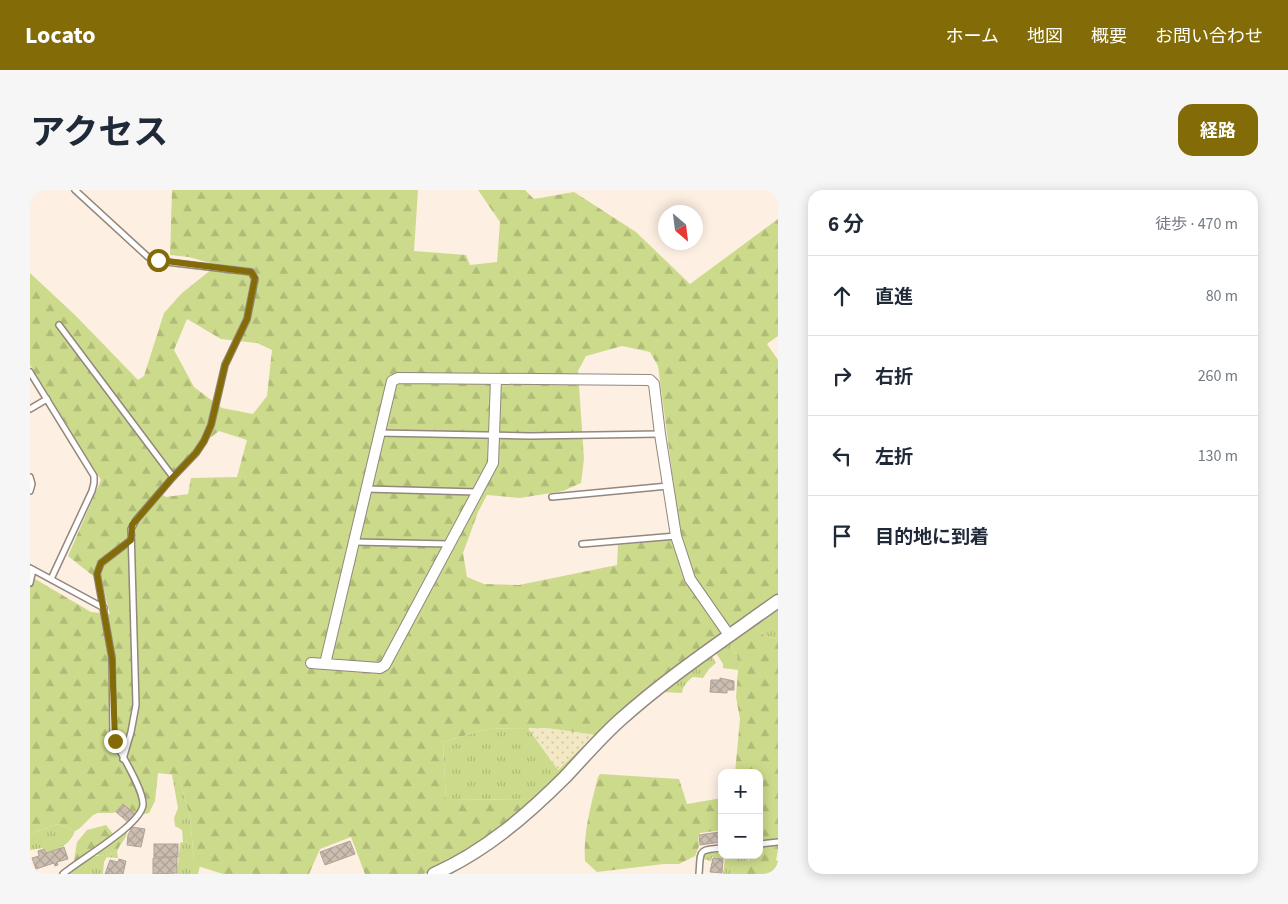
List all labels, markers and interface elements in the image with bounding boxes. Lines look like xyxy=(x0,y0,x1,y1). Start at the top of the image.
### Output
text: Locato xyxy=(25,18,96,53)
text: ホーム xyxy=(946,24,999,49)
text: 地図 xyxy=(1027,24,1063,49)
text: 概要 xyxy=(1091,24,1127,49)
text: お問い合わせ xyxy=(1155,24,1263,49)
button: 経路 xyxy=(1178,104,1258,156)
text: アクセス xyxy=(30,108,168,158)
north arrow xyxy=(658,205,703,250)
text: 6 分 xyxy=(828,209,864,239)
text: 徒歩 · 470 m xyxy=(1155,213,1238,235)
route start xyxy=(147,249,170,272)
icon: ahead xyxy=(828,282,856,310)
text: 直進 xyxy=(875,284,913,311)
text: 80 m xyxy=(1206,285,1238,307)
icon: right xyxy=(828,362,856,390)
text: 右折 xyxy=(875,364,913,391)
text: 260 m xyxy=(1198,365,1238,387)
icon: left xyxy=(828,442,856,470)
text: 左折 xyxy=(875,444,913,471)
text: 130 m xyxy=(1198,445,1238,467)
icon: arrive xyxy=(828,522,856,550)
text: 目的地に到着 xyxy=(875,524,989,551)
route end xyxy=(104,730,127,753)
map controls xyxy=(718,769,763,859)
button: + xyxy=(718,769,763,814)
button: − xyxy=(718,814,763,859)

